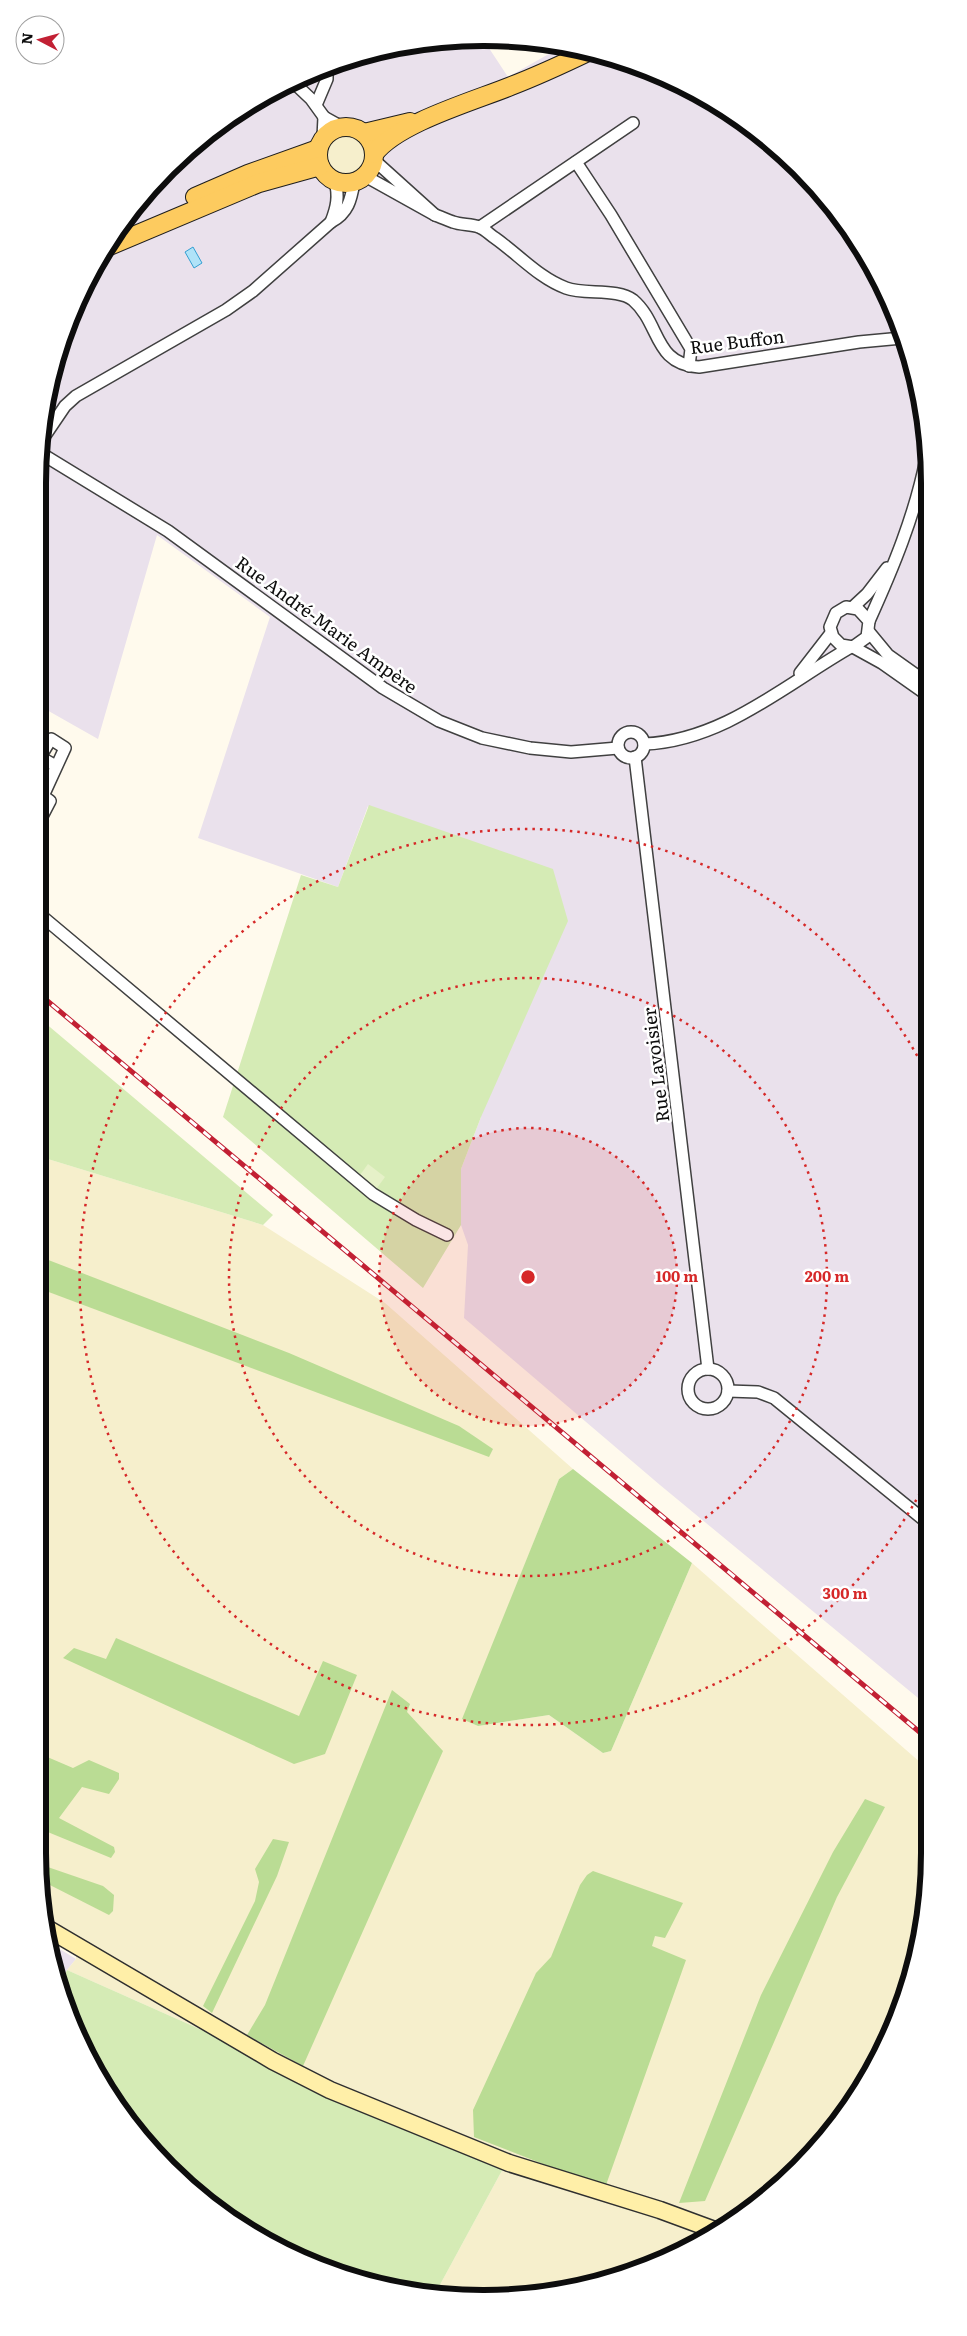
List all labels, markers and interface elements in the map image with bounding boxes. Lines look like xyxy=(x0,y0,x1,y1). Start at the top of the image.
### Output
north arrow xyxy=(15,15,65,65)
text: N xyxy=(16,31,37,45)
street label: Rue Buffon xyxy=(688,322,786,360)
street label: Rue André-Marie Ampère xyxy=(230,549,424,699)
street label: Rue Lavoisier xyxy=(634,1006,675,1124)
text: 100 m xyxy=(656,1264,698,1287)
text: 200 m xyxy=(805,1264,849,1287)
centre of rings xyxy=(519,1268,537,1286)
text: 300 m xyxy=(823,1581,867,1604)

